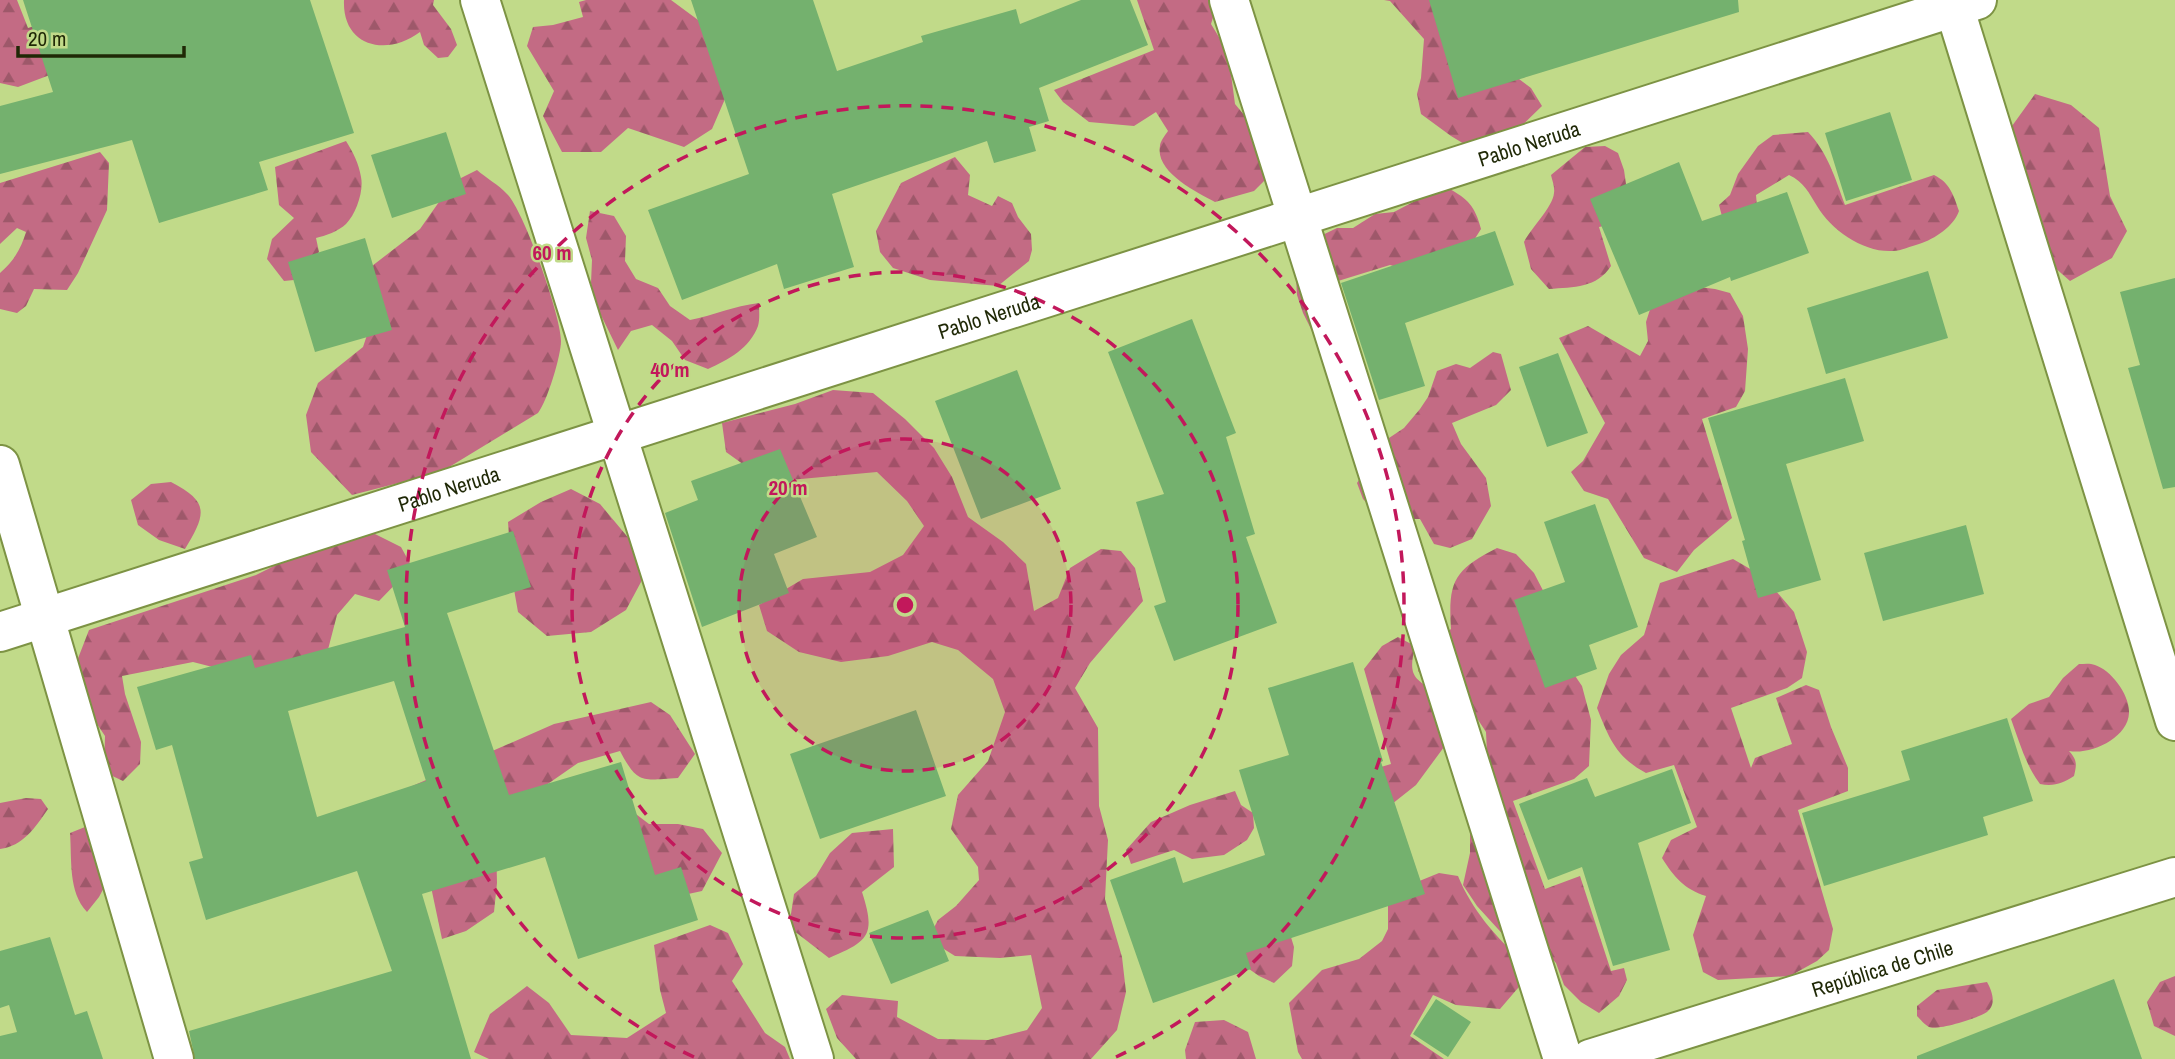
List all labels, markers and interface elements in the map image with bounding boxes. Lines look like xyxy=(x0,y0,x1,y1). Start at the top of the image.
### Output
scale bar xyxy=(18,14,184,58)
text: 20 m xyxy=(28,24,66,53)
street label: Pablo Neruda xyxy=(1474,113,1584,173)
text: 60 m xyxy=(532,238,572,267)
street label: Pablo Neruda xyxy=(934,286,1044,346)
text: 40 m xyxy=(650,355,690,384)
street label: Pablo Neruda xyxy=(394,459,504,518)
text: 20 m xyxy=(768,473,808,502)
centre of rings xyxy=(893,593,917,617)
street label: República de Chile xyxy=(1808,932,1956,1004)

